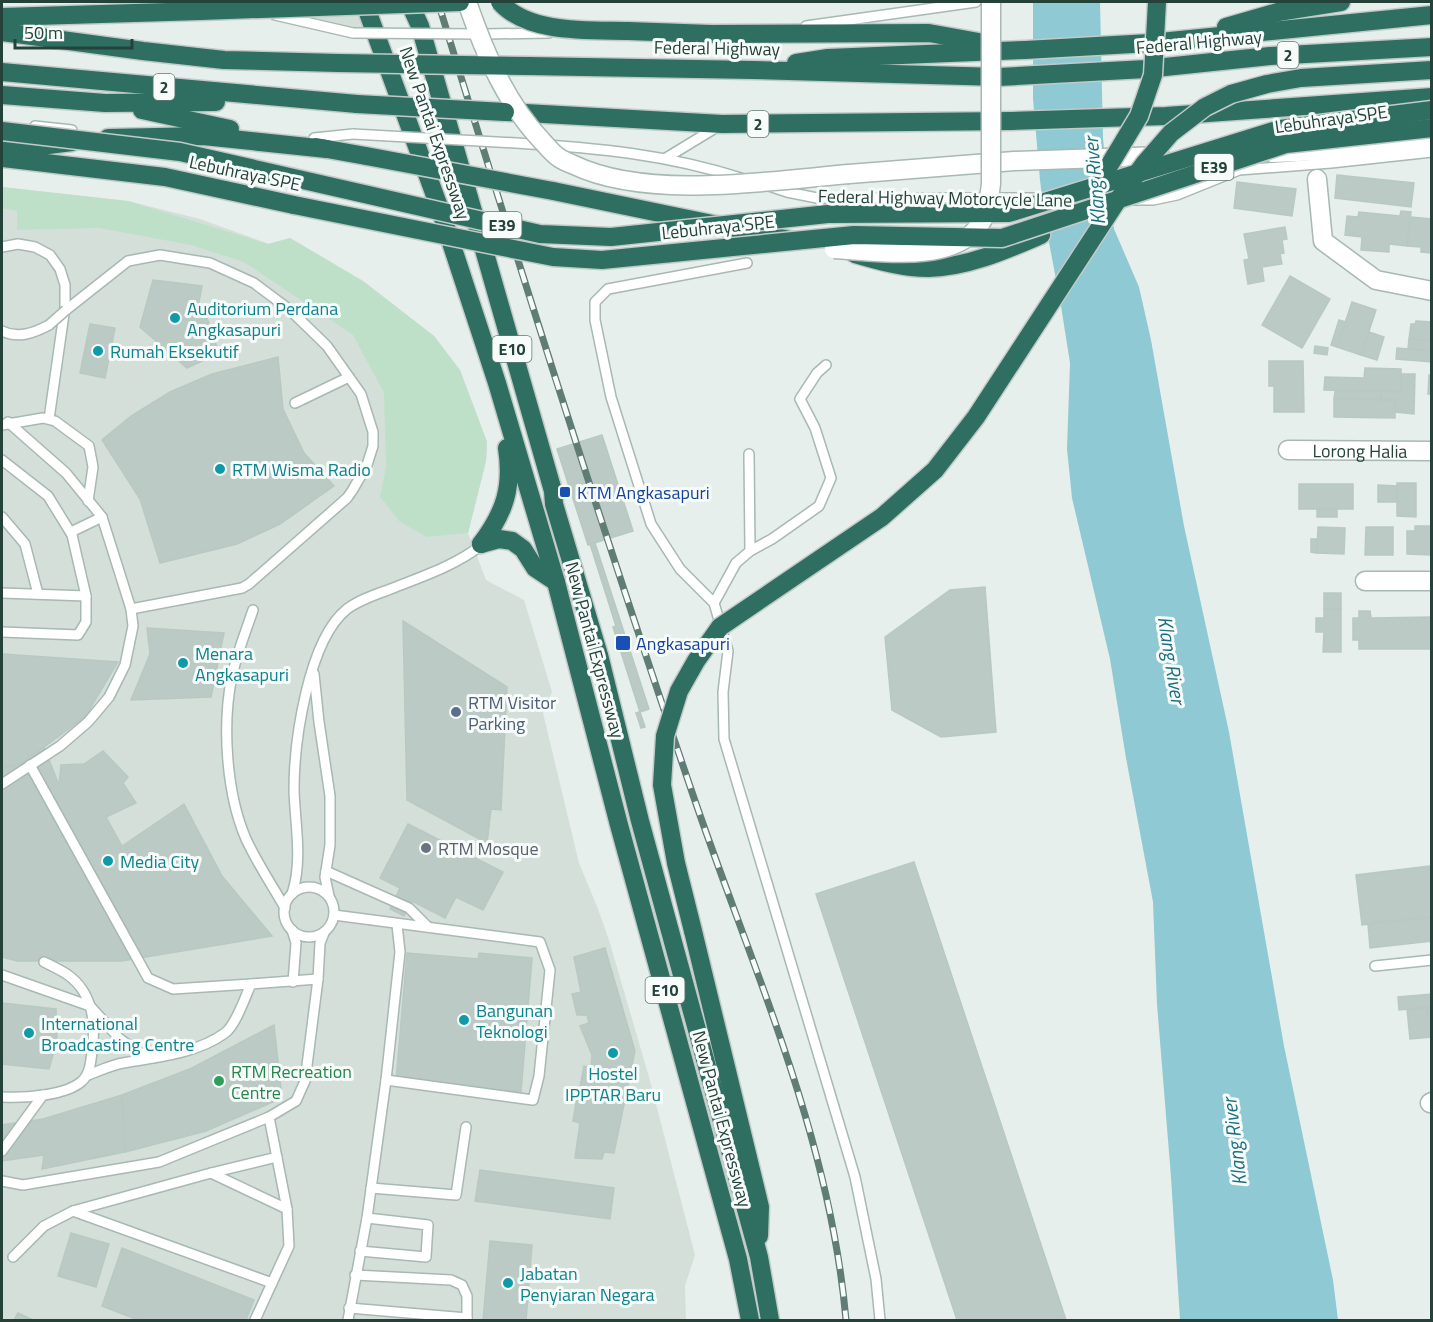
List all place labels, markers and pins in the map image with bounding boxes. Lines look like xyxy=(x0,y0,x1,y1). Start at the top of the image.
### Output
place label: Auditorium Perdana Angkasapuri xyxy=(187,295,338,343)
marker: Auditorium Perdana Angkasapuri xyxy=(168,311,182,325)
place label: Rumah Eksekutif xyxy=(110,338,239,365)
marker: Rumah Eksekutif xyxy=(91,344,105,358)
place label: RTM Wisma Radio xyxy=(232,456,371,483)
marker: RTM Wisma Radio xyxy=(213,462,227,476)
place label: KTM Angkasapuri xyxy=(577,479,710,506)
marker: KTM Angkasapuri xyxy=(558,485,572,499)
place label: Angkasapuri xyxy=(636,630,730,657)
marker: Angkasapuri xyxy=(614,634,632,652)
place label: Menara Angkasapuri xyxy=(195,640,289,688)
marker: Menara Angkasapuri xyxy=(176,656,190,670)
place label: RTM Visitor Parking xyxy=(468,689,556,737)
marker: RTM Visitor Parking xyxy=(449,705,463,719)
place label: RTM Mosque xyxy=(438,835,538,862)
marker: RTM Mosque xyxy=(419,841,433,855)
place label: Media City xyxy=(120,848,200,875)
marker: Media City xyxy=(101,854,115,868)
place label: Bangunan Teknologi xyxy=(476,997,553,1045)
place label: International Broadcasting Centre xyxy=(41,1010,194,1058)
marker: Bangunan Teknologi xyxy=(457,1013,471,1027)
marker: International Broadcasting Centre xyxy=(22,1026,36,1040)
marker: Hostel IPPTAR Baru xyxy=(606,1046,620,1060)
place label: RTM Recreation Centre xyxy=(231,1058,352,1106)
place label: Hostel IPPTAR Baru xyxy=(565,1060,661,1108)
marker: RTM Recreation Centre xyxy=(212,1074,226,1088)
place label: Jabatan Penyiaran Negara xyxy=(520,1260,654,1308)
marker: Jabatan Penyiaran Negara xyxy=(501,1276,515,1290)

